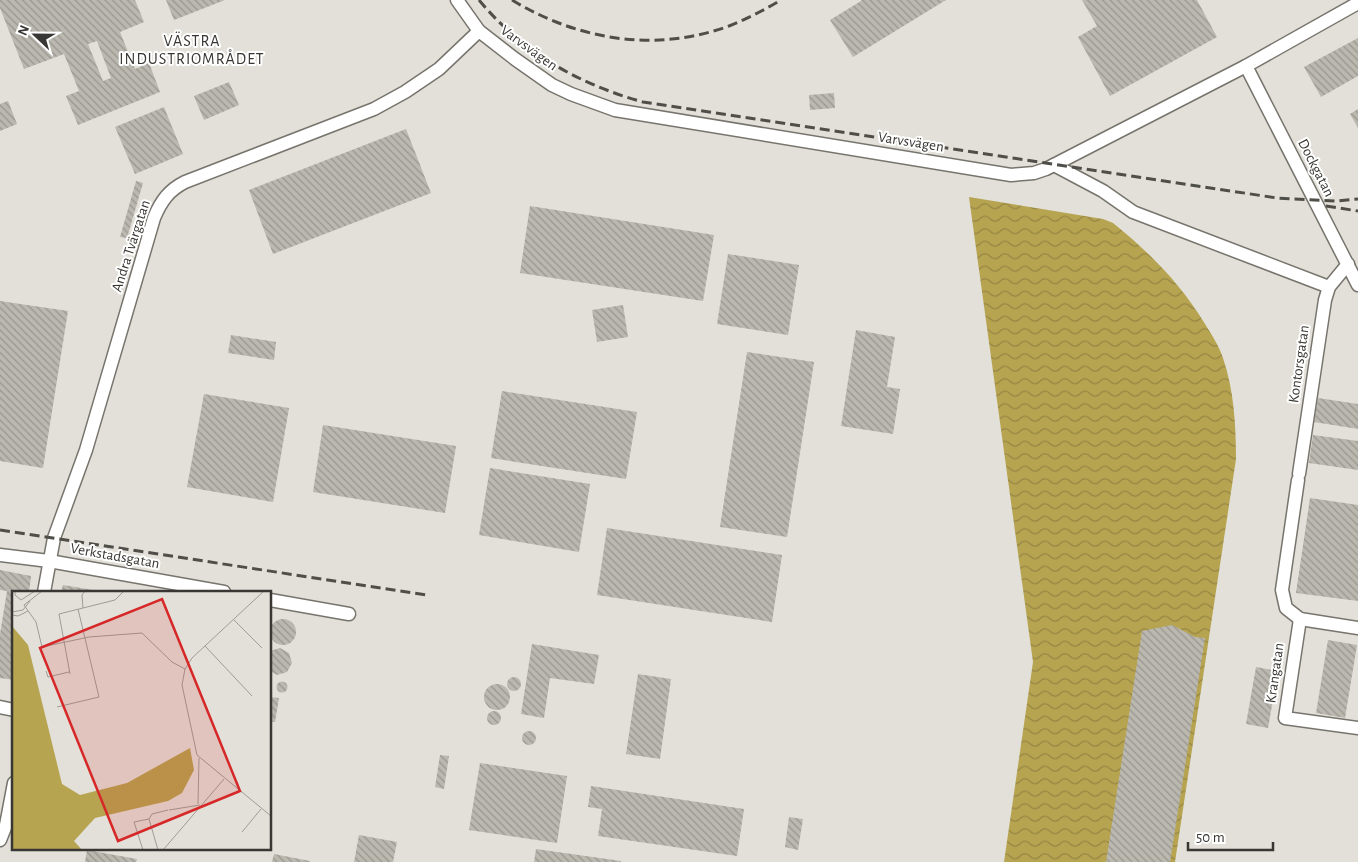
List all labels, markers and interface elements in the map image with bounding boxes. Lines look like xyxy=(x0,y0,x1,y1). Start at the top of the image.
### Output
north arrow xyxy=(10,10,60,60)
street label: Varvsvägen xyxy=(498,22,560,74)
text: N xyxy=(16,23,32,38)
district label: VÄSTRA INDUSTRIOMRÅDET xyxy=(119,31,265,67)
street label: Varvsvägen xyxy=(877,129,945,155)
street label: Dockgatan xyxy=(1295,137,1337,199)
street label: Andra Tvärgatan xyxy=(109,198,153,294)
street label: Kontorsgatan xyxy=(1286,324,1312,404)
street label: Verkstadsgatan xyxy=(69,541,161,571)
inset map xyxy=(12,591,271,850)
street label: Krangatan xyxy=(1263,642,1287,704)
scale bar xyxy=(1188,820,1273,852)
text: 50 m xyxy=(1196,830,1225,845)

